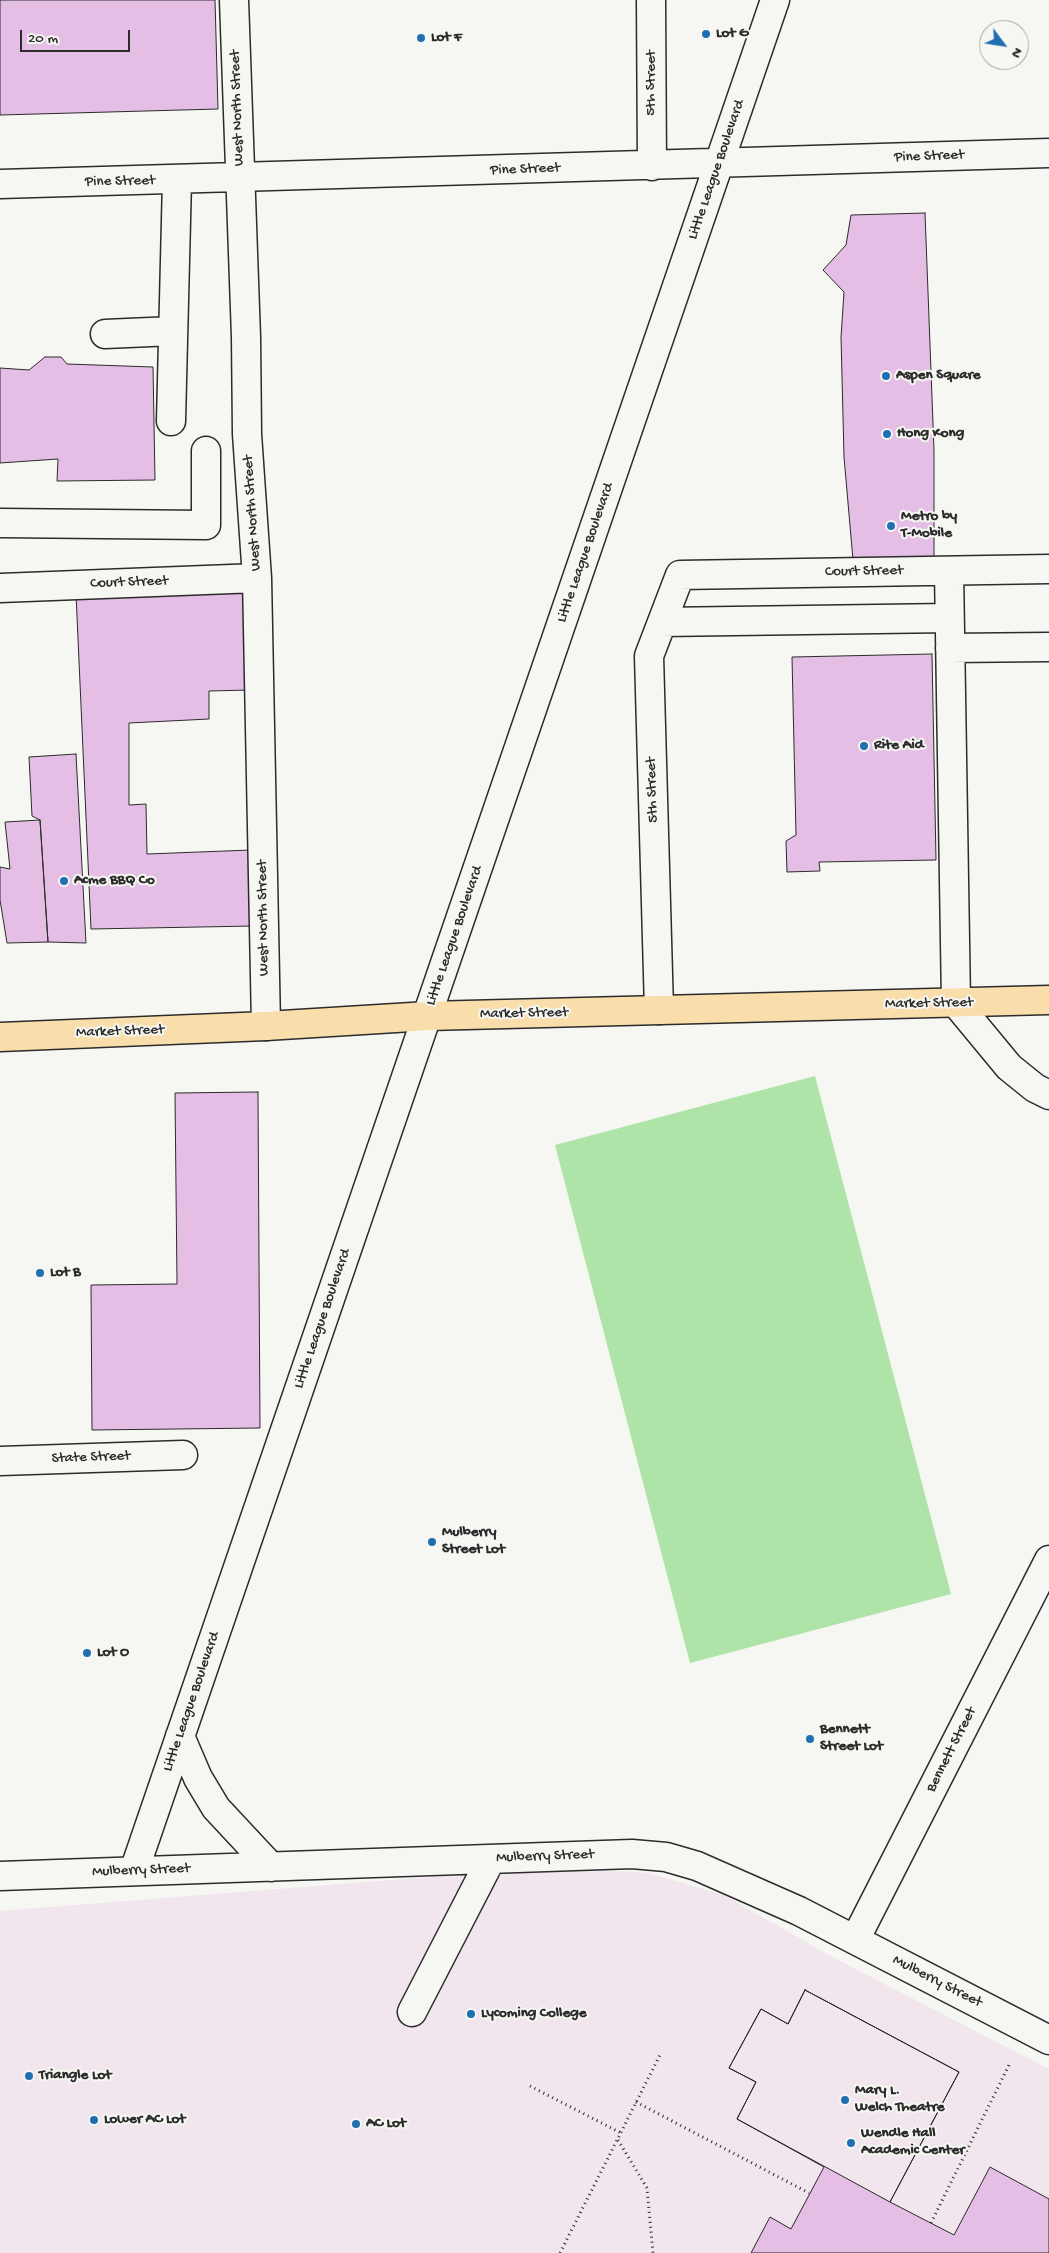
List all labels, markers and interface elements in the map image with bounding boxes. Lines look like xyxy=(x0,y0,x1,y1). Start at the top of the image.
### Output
scale bar xyxy=(22,20,132,52)
north arrow xyxy=(979,20,1029,70)
place label: Lot G xyxy=(716,25,748,43)
marker: Lot G xyxy=(700,28,712,40)
place label: Lot F xyxy=(431,29,462,47)
text: 20 m xyxy=(28,30,58,48)
marker: Lot F xyxy=(415,32,427,44)
text: N xyxy=(1007,44,1026,61)
street label: West North Street xyxy=(227,50,249,166)
street label: 5th Street xyxy=(643,50,661,116)
street label: Little League Boulevard xyxy=(685,98,749,242)
street label: Pine Street xyxy=(894,147,964,167)
street label: Pine Street xyxy=(490,160,560,180)
street label: Pine Street xyxy=(85,172,155,192)
place label: Aspen Square xyxy=(896,367,981,385)
marker: Aspen Square xyxy=(880,370,892,382)
place label: Hong Kong xyxy=(897,425,964,443)
marker: Hong Kong xyxy=(881,428,893,440)
street label: West North Street xyxy=(240,454,266,572)
street label: Little League Boulevard xyxy=(554,481,618,625)
place label: Metro by T-Mobile xyxy=(901,508,957,543)
marker: Metro by T-Mobile xyxy=(885,520,897,532)
street label: Court Street xyxy=(825,562,903,582)
street label: Court Street xyxy=(90,573,168,593)
place label: Rite Aid xyxy=(874,737,923,755)
marker: Rite Aid xyxy=(858,740,870,752)
street label: 5th Street xyxy=(643,757,663,823)
street label: West North Street xyxy=(254,860,274,976)
street label: Little League Boulevard xyxy=(423,864,487,1008)
place label: Acme BBQ Co xyxy=(74,872,155,890)
marker: Acme BBQ Co xyxy=(58,875,70,887)
street label: Market Street xyxy=(885,994,973,1014)
street label: Market Street xyxy=(480,1004,568,1024)
street label: Market Street xyxy=(76,1021,164,1043)
street label: Little League Boulevard xyxy=(291,1247,355,1391)
place label: Lot B xyxy=(50,1264,81,1282)
marker: Lot B xyxy=(34,1267,46,1279)
street label: State Street xyxy=(51,1448,131,1468)
place label: Mulberry Street Lot xyxy=(442,1524,505,1559)
marker: Mulberry Street Lot xyxy=(426,1536,438,1548)
street label: Little League Boulevard xyxy=(160,1630,224,1774)
place label: Lot O xyxy=(97,1644,129,1662)
marker: Lot O xyxy=(81,1647,93,1659)
street label: Bennett Street xyxy=(923,1704,981,1796)
place label: Bennett Street Lot xyxy=(820,1721,883,1756)
marker: Bennett Street Lot xyxy=(804,1733,816,1745)
street label: Mulberry Street xyxy=(496,1846,594,1868)
street label: Mulberry Street xyxy=(92,1860,190,1882)
street label: Mulberry Street xyxy=(889,1952,985,2012)
place label: Lycoming College xyxy=(481,2005,586,2023)
marker: Lycoming College xyxy=(465,2008,477,2020)
place label: Triangle Lot xyxy=(39,2067,111,2085)
marker: Triangle Lot xyxy=(23,2070,35,2082)
place label: Mary L. Welch Theatre xyxy=(855,2082,945,2117)
marker: Mary L. Welch Theatre xyxy=(839,2094,851,2106)
place label: Lower AC Lot xyxy=(104,2111,185,2129)
marker: Lower AC Lot xyxy=(88,2114,100,2126)
place label: AC Lot xyxy=(366,2115,406,2133)
marker: AC Lot xyxy=(350,2118,362,2130)
place label: Wendle Hall Academic Center xyxy=(861,2125,965,2160)
marker: Wendle Hall Academic Center xyxy=(845,2137,857,2149)

